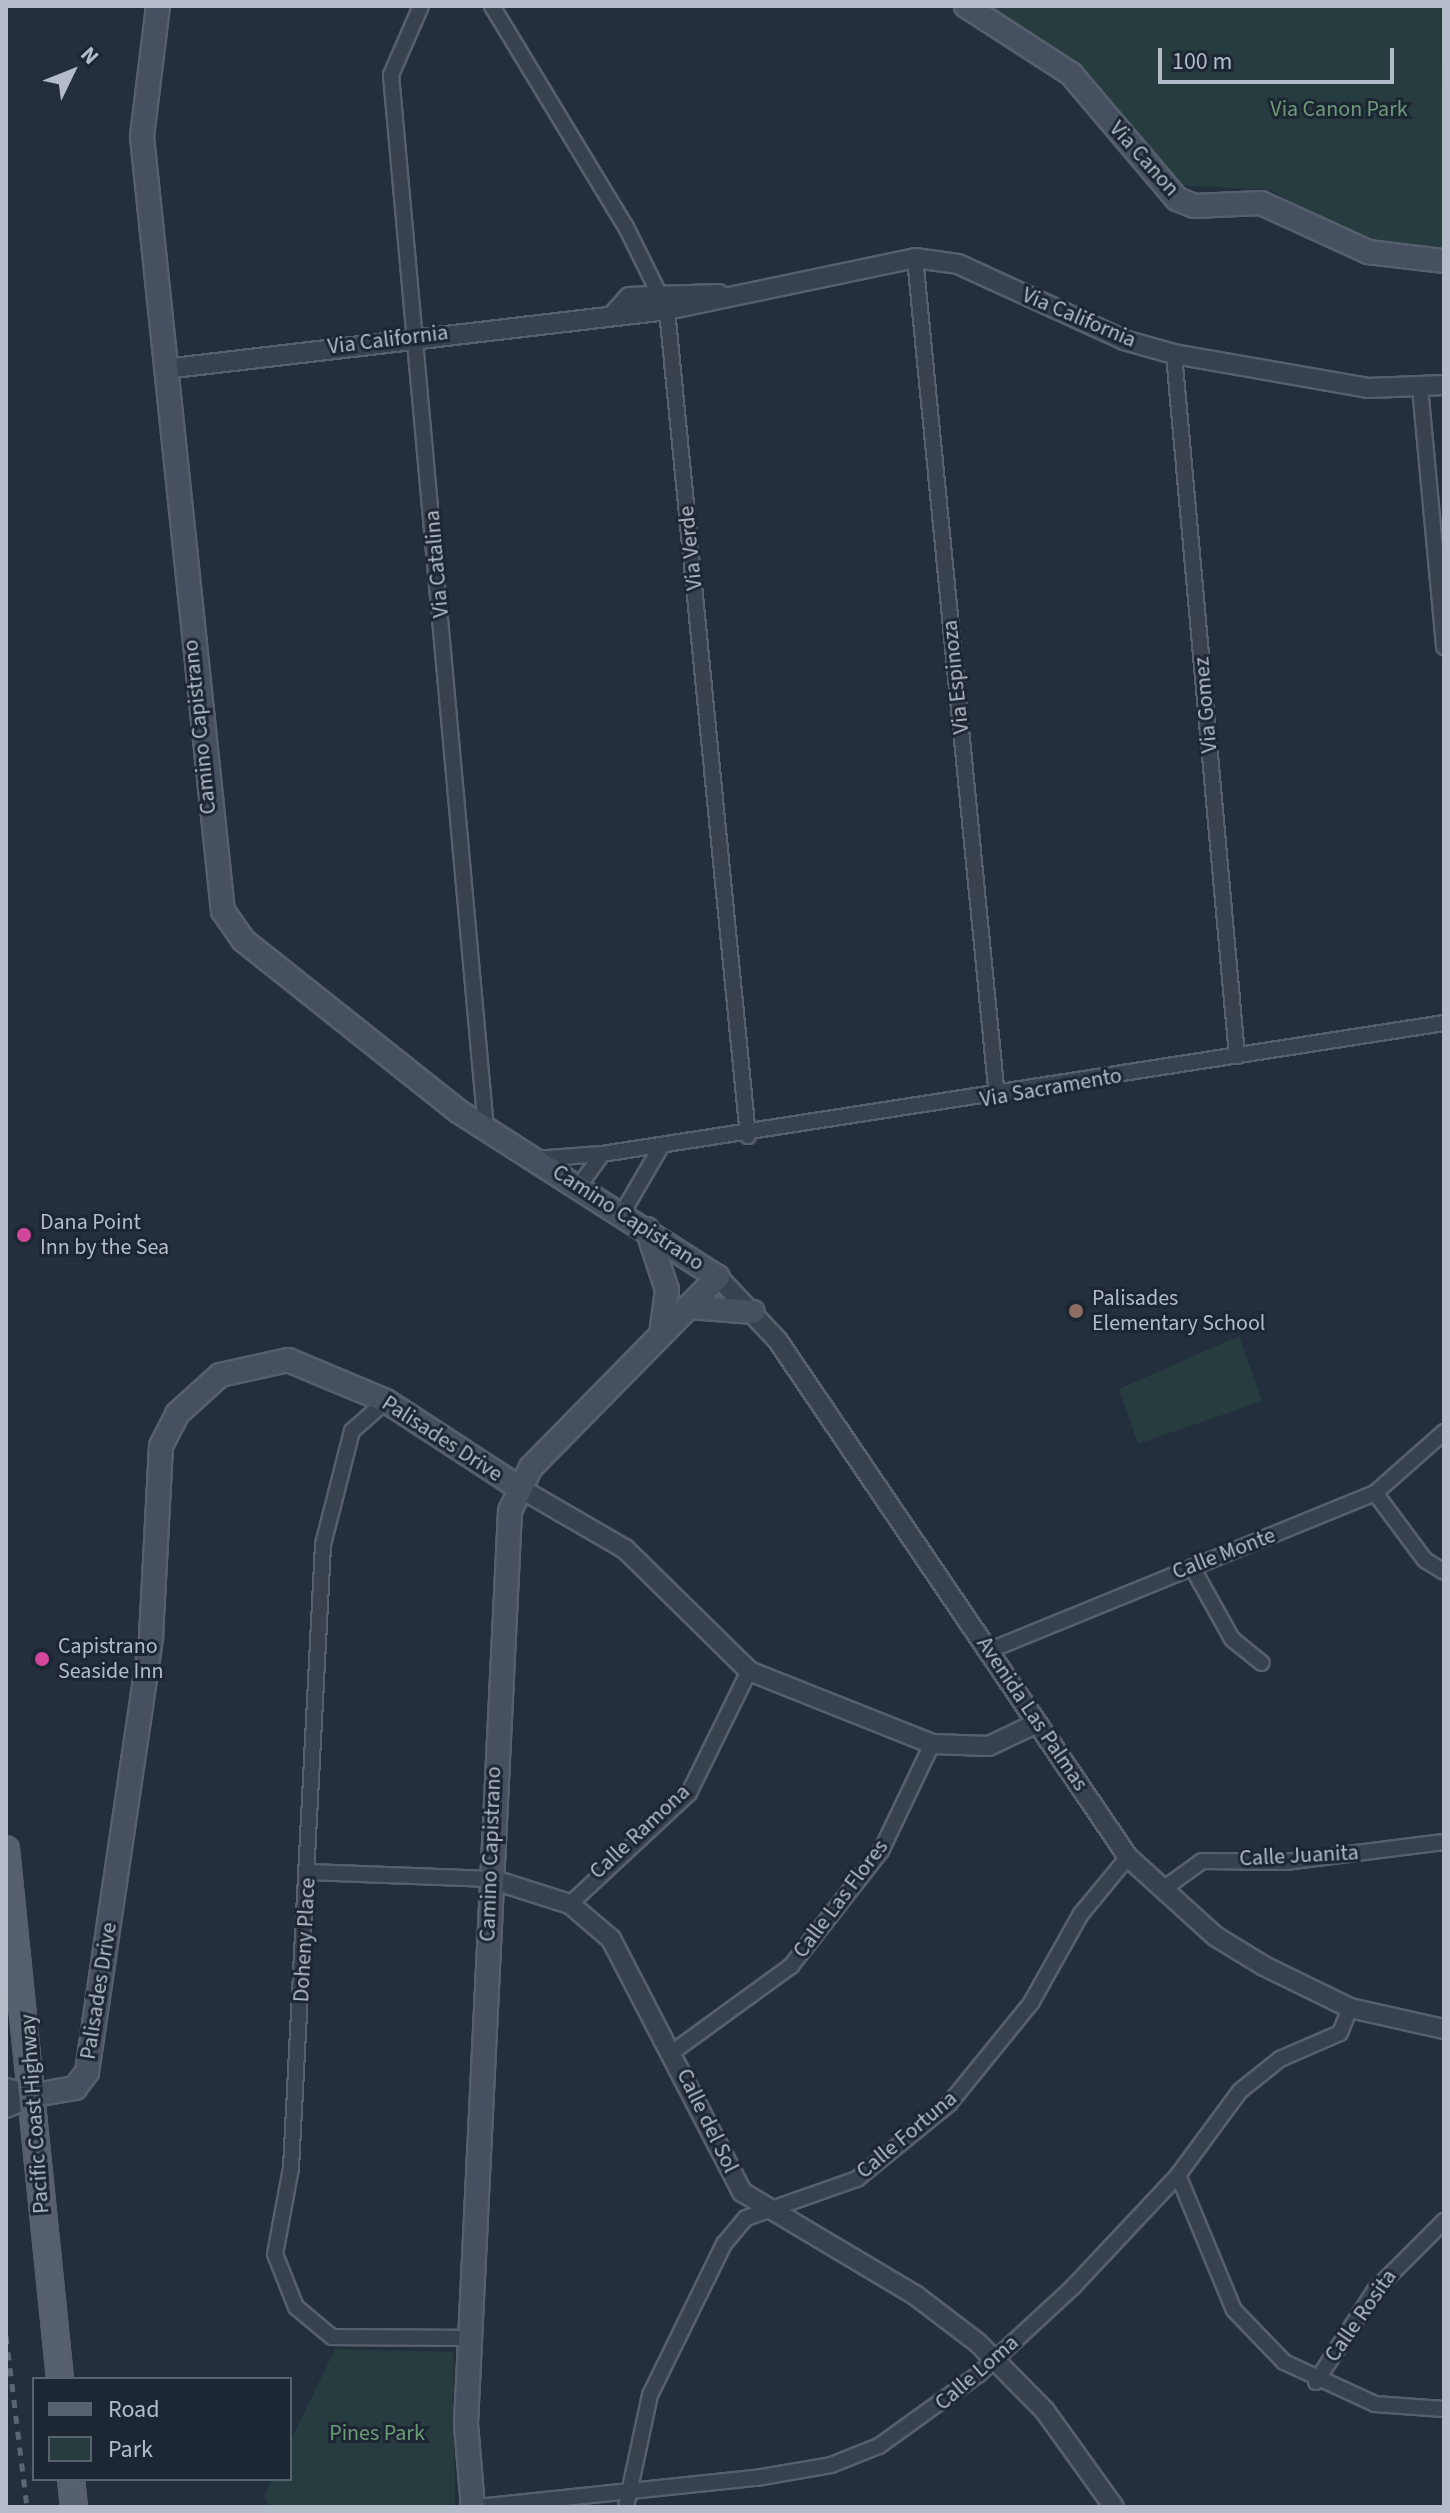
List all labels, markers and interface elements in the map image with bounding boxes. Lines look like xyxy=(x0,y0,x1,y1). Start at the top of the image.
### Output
north arrow xyxy=(32,32,112,112)
scale bar xyxy=(1162,32,1398,82)
text: N xyxy=(73,39,106,72)
text: 100 m xyxy=(1172,44,1232,79)
park label: Via Canon Park xyxy=(1270,97,1408,123)
street label: Via Canon xyxy=(1103,116,1185,202)
street label: Via California xyxy=(1018,282,1140,354)
street label: Via California xyxy=(326,320,450,360)
street label: Via Verde xyxy=(673,505,709,591)
street label: Via Catalina xyxy=(419,509,455,619)
street label: Via Espinoza xyxy=(937,619,975,735)
street label: Camino Capistrano xyxy=(178,638,222,816)
street label: Via Gomez xyxy=(1189,656,1223,754)
street label: Via Sacramento xyxy=(978,1063,1124,1113)
street label: Camino Capistrano xyxy=(547,1159,709,1277)
place label: Dana Point Inn by the Sea xyxy=(40,1209,169,1260)
marker: Dana Point Inn by the Sea xyxy=(15,1226,33,1244)
place label: Palisades Elementary School xyxy=(1092,1285,1265,1336)
marker: Palisades Elementary School xyxy=(1067,1302,1085,1320)
street label: Palisades Drive xyxy=(377,1390,507,1488)
street label: Calle Monte xyxy=(1169,1522,1279,1586)
street label: Avenida Las Palmas xyxy=(971,1632,1093,1796)
place label: Capistrano Seaside Inn xyxy=(58,1633,163,1684)
marker: Capistrano Seaside Inn xyxy=(33,1650,51,1668)
street label: Camino Capistrano xyxy=(475,1766,507,1942)
street label: Calle Ramona xyxy=(585,1779,695,1885)
street label: Calle Las Flores xyxy=(788,1835,894,1963)
street label: Calle Juanita xyxy=(1239,1840,1359,1872)
street label: Doheny Place xyxy=(289,1877,321,2003)
street label: Palisades Drive xyxy=(75,1921,123,2061)
street label: Pacific Coast Highway xyxy=(15,2013,55,2215)
street label: Calle del Sol xyxy=(670,2065,744,2177)
street label: Calle Fortuna xyxy=(851,2085,963,2185)
street label: Calle Rosita xyxy=(1319,2265,1403,2367)
street label: Calle Loma xyxy=(930,2330,1024,2416)
legend xyxy=(32,2377,292,2481)
text: Road xyxy=(108,2392,160,2427)
park label: Pines Park xyxy=(329,2421,425,2447)
text: Park xyxy=(108,2432,153,2467)

